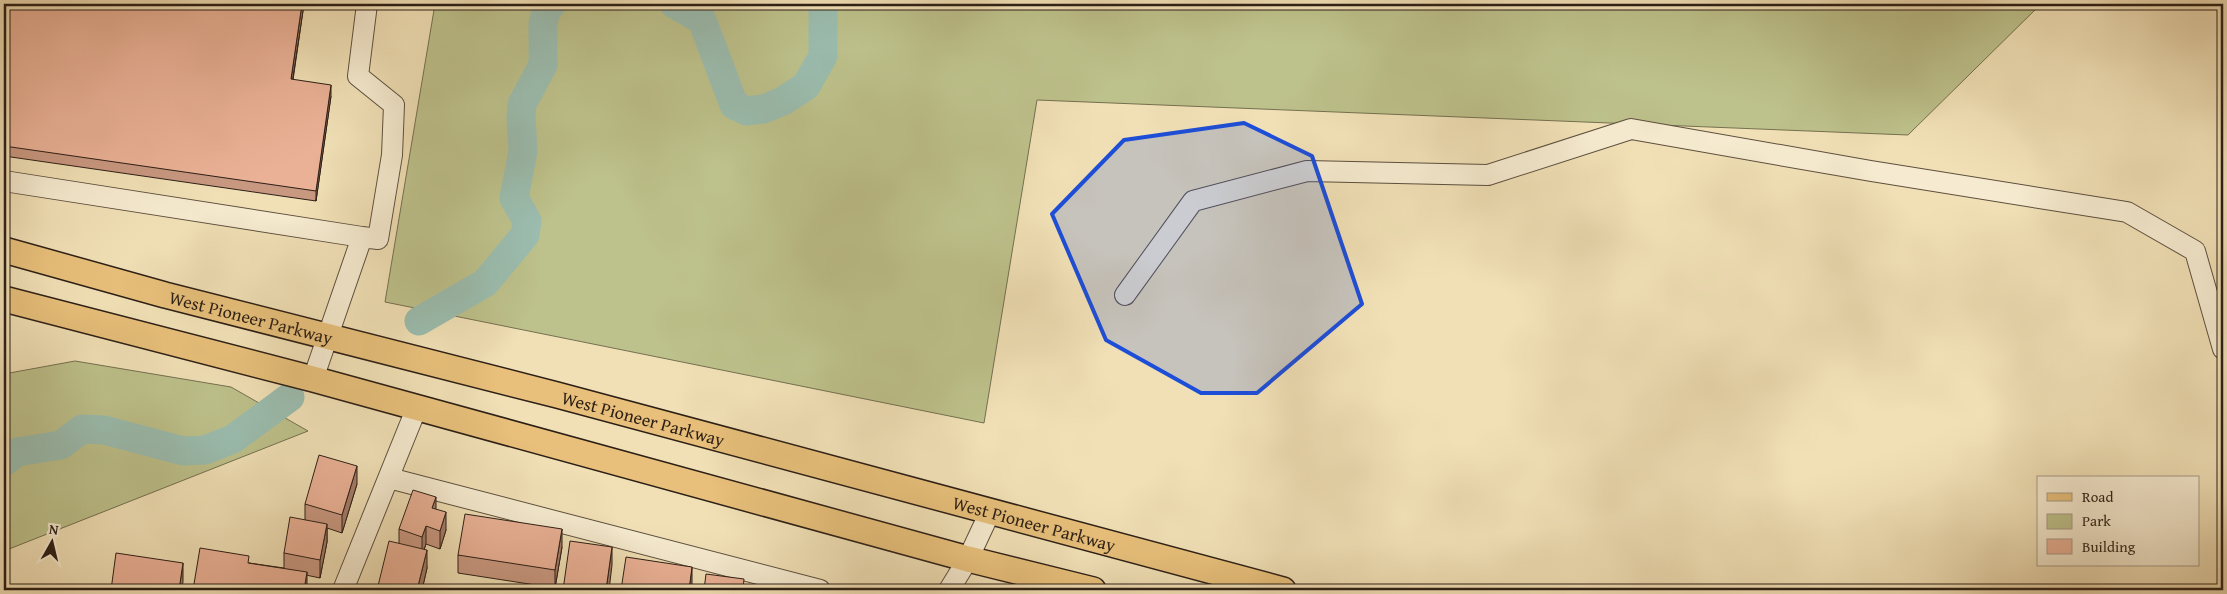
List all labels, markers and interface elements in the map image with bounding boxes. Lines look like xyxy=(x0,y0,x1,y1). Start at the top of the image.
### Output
street label: West Pioneer Parkway xyxy=(167,283,336,351)
street label: West Pioneer Parkway xyxy=(559,383,728,453)
legend xyxy=(2037,476,2200,566)
text: Road xyxy=(2082,486,2113,507)
street label: West Pioneer Parkway xyxy=(950,488,1119,558)
text: Park xyxy=(2082,510,2111,531)
north arrow xyxy=(28,516,78,566)
text: N xyxy=(48,519,60,540)
text: Building xyxy=(2082,536,2136,557)

